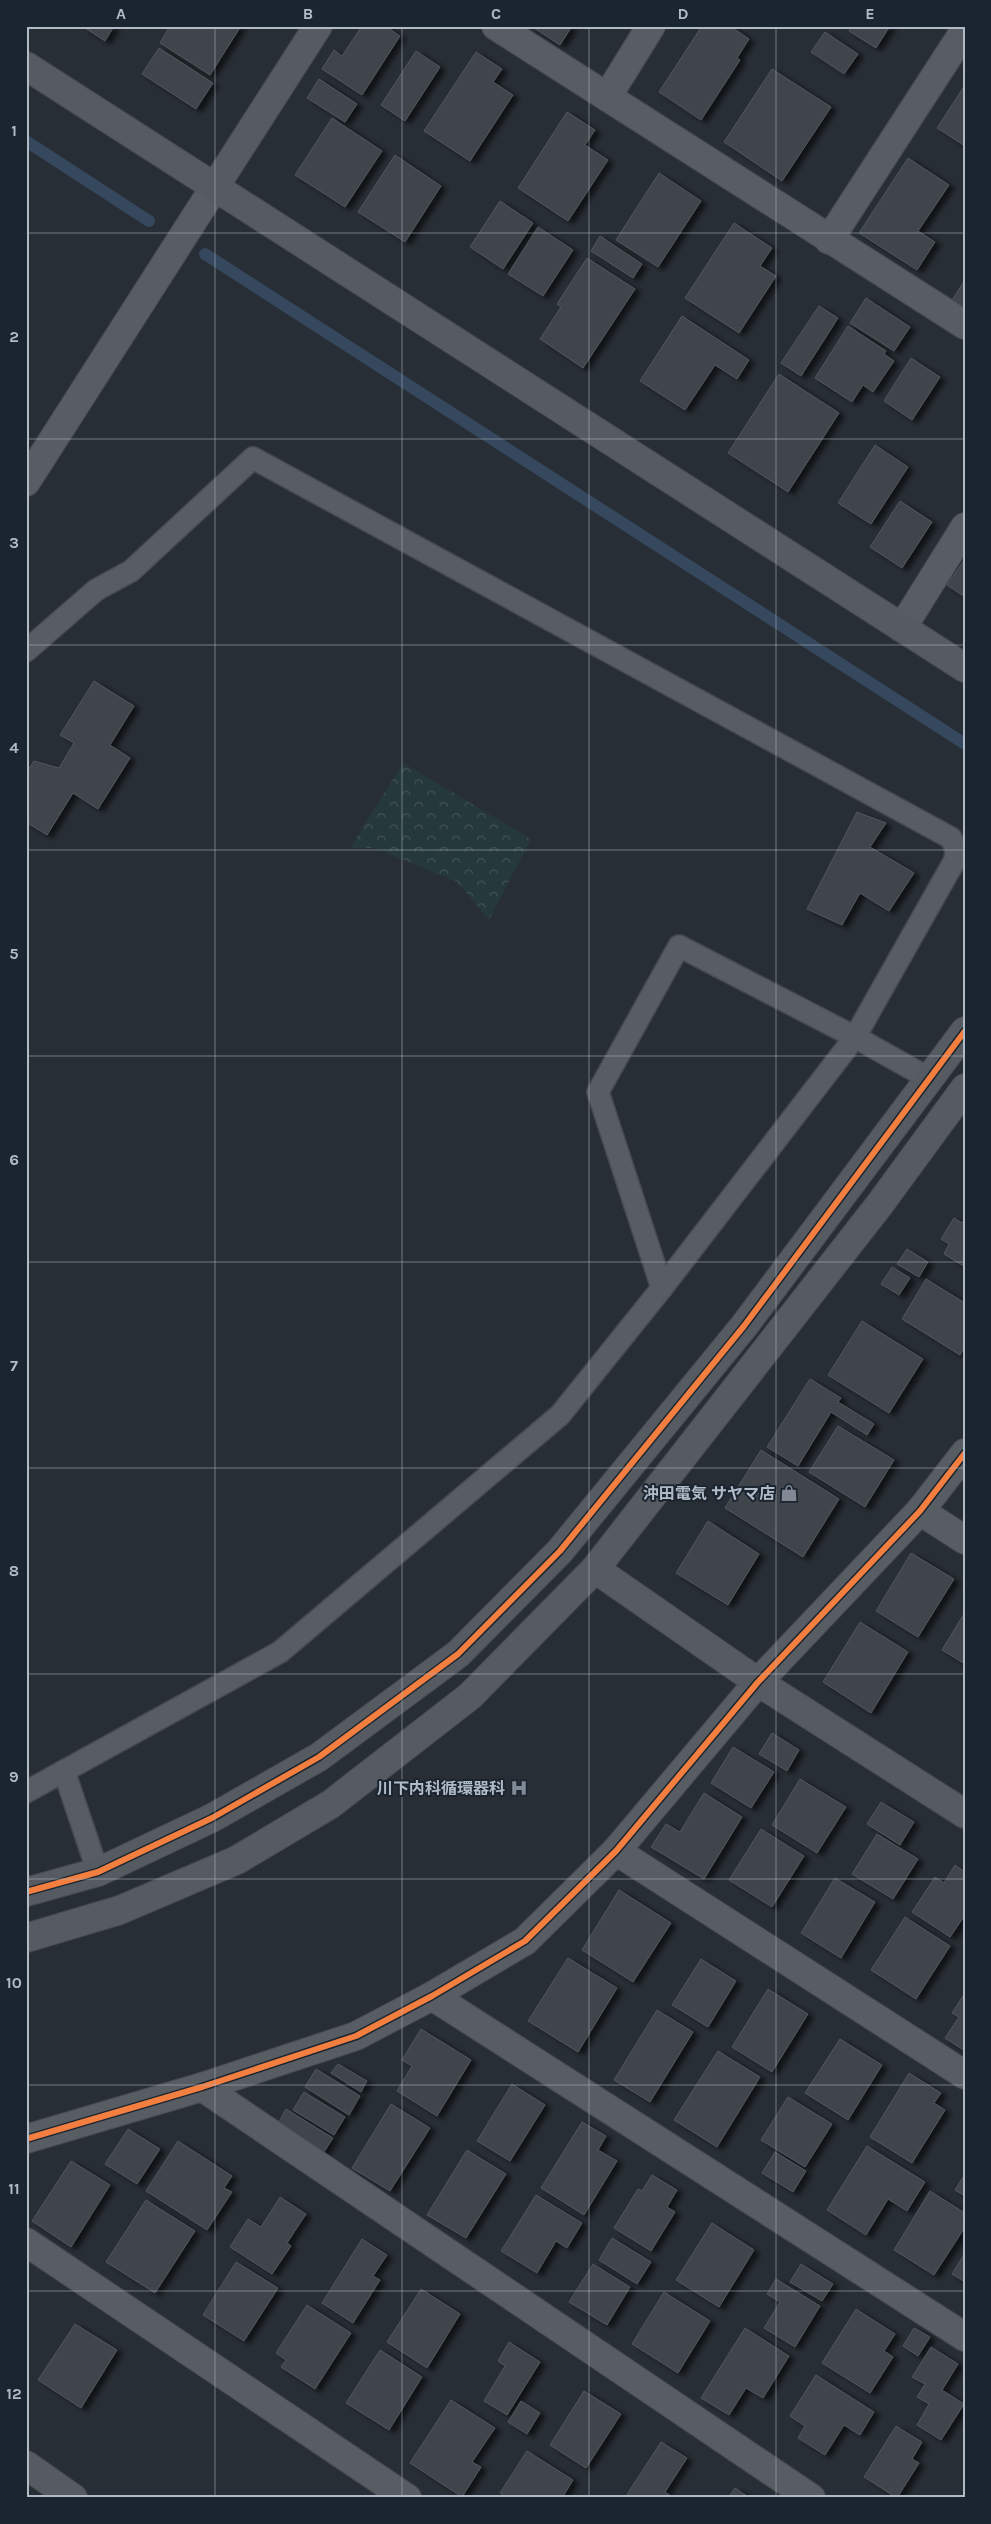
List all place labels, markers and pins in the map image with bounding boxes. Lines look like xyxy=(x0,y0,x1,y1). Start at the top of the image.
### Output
shop icon: 沖田電気 サヤマ店 xyxy=(779,1483,799,1503)
place label: 沖田電気 サヤマ店 xyxy=(643,1484,775,1503)
hospital icon: 川下内科循環器科 xyxy=(509,1778,529,1798)
place label: 川下内科循環器科 xyxy=(377,1779,505,1798)

